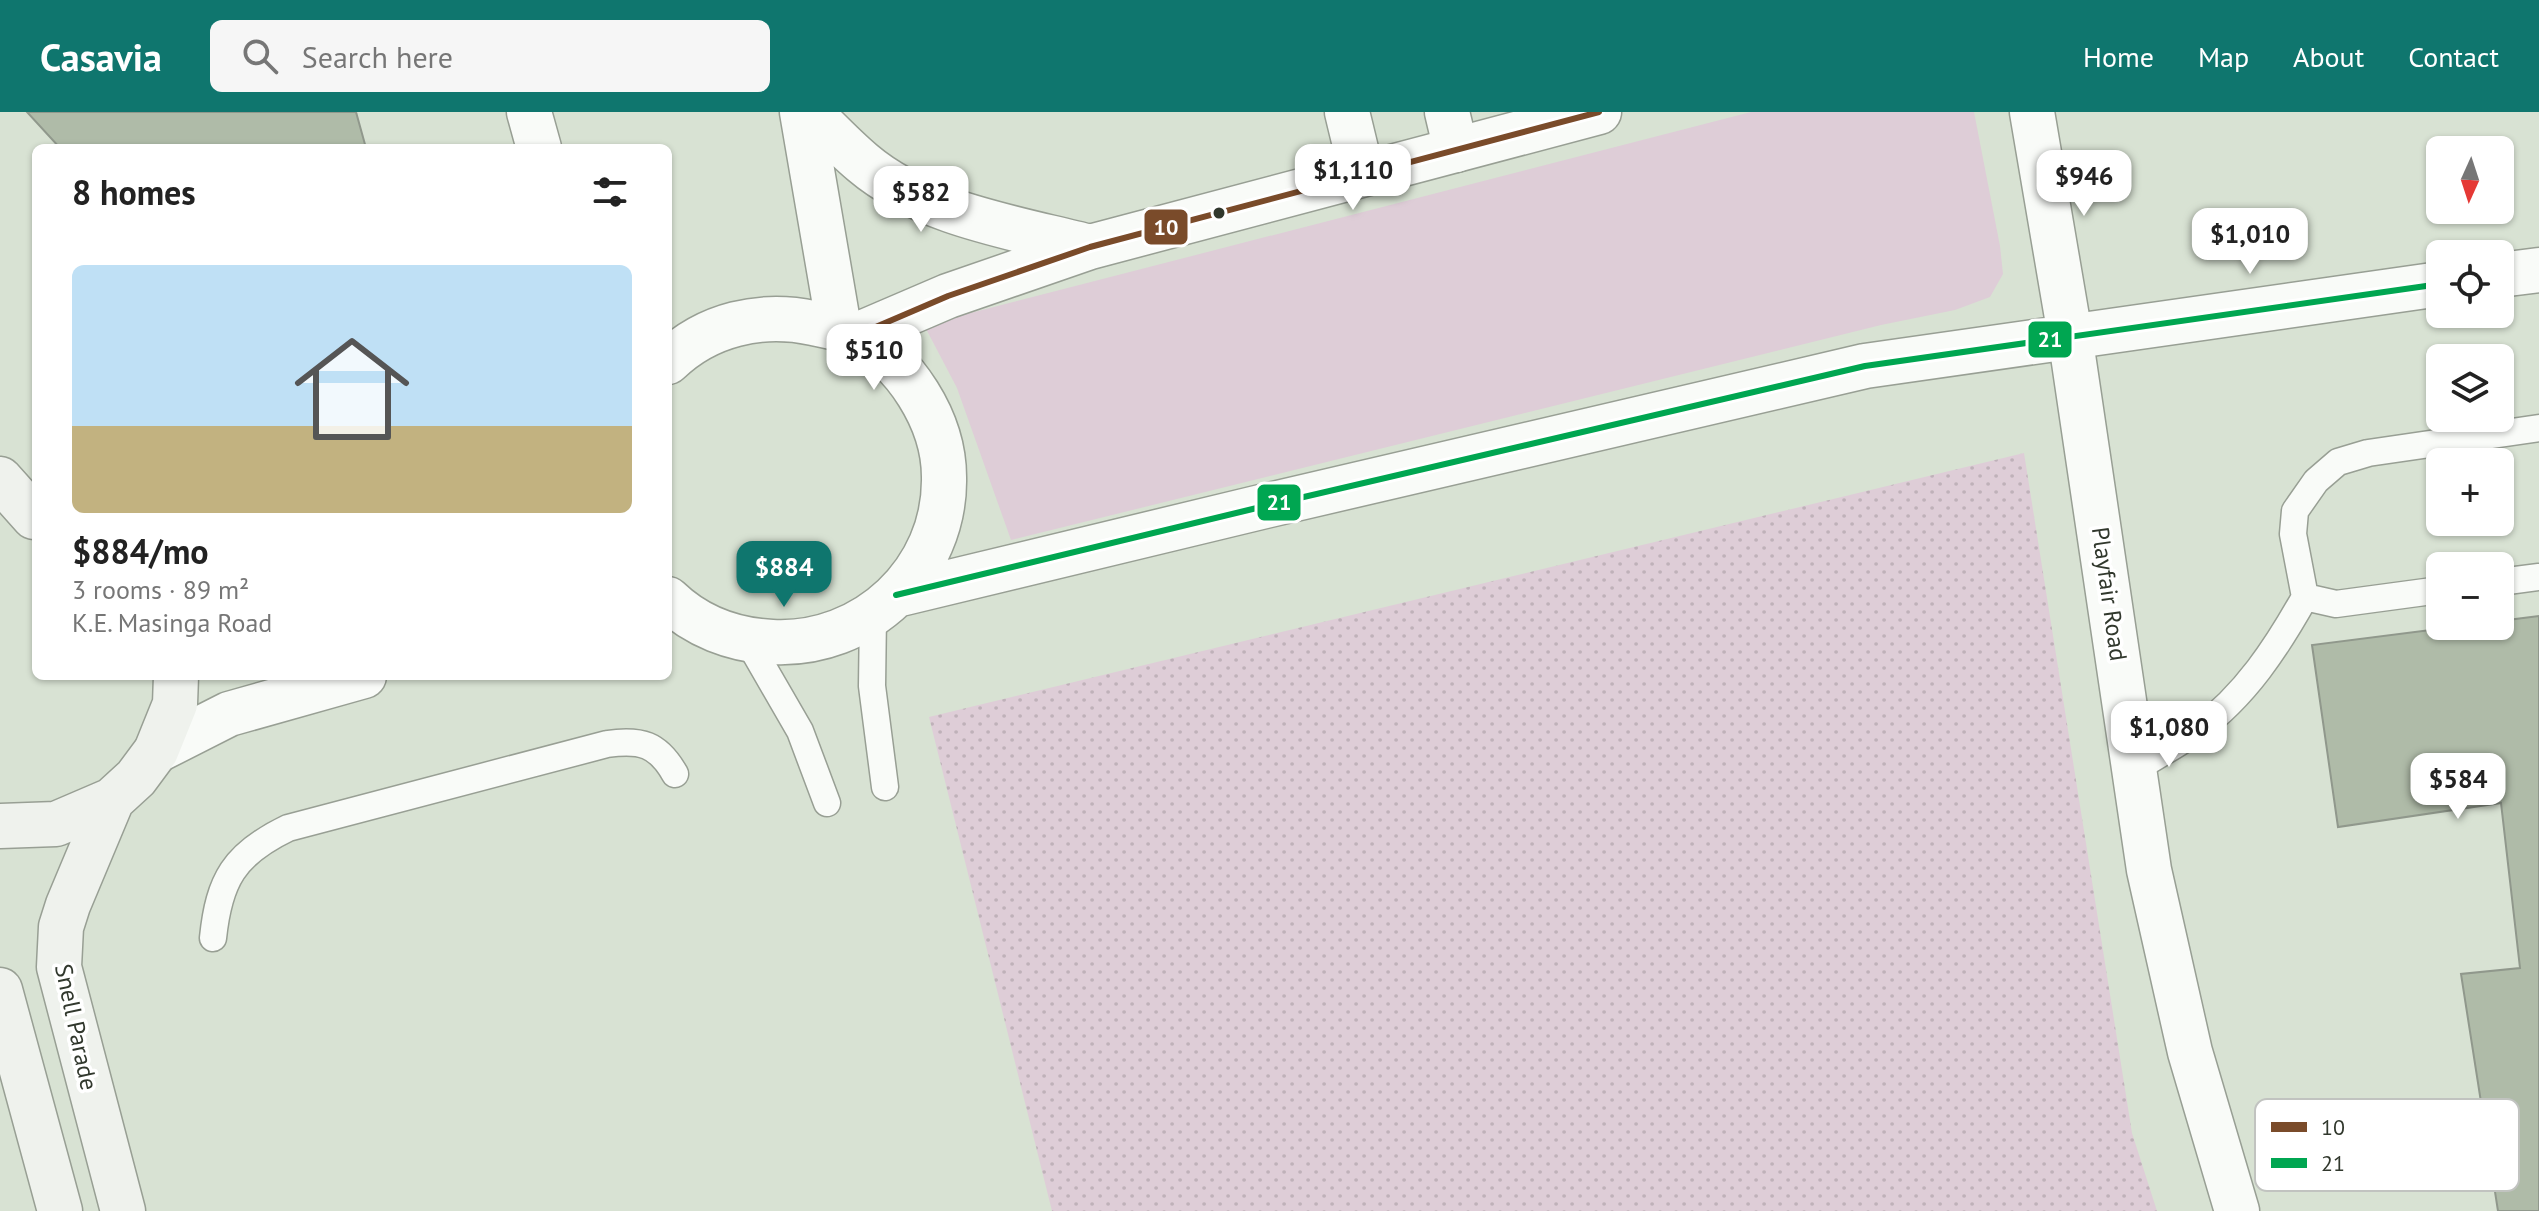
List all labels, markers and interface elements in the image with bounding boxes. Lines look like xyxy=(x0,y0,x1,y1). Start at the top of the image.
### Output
search box xyxy=(210,20,770,92)
text: Casavia xyxy=(40,32,162,81)
icon: search xyxy=(238,34,282,78)
text: Search here xyxy=(302,37,453,76)
text: Home xyxy=(2083,38,2154,75)
text: Map xyxy=(2198,38,2249,75)
text: About xyxy=(2293,38,2364,75)
text: Contact xyxy=(2408,38,2499,75)
north arrow xyxy=(2426,136,2514,224)
map controls xyxy=(2426,136,2514,640)
pin: $1,110 xyxy=(1288,144,1418,212)
pin: $946 xyxy=(2037,150,2131,218)
text: $1,110 xyxy=(1313,153,1393,186)
text: $946 xyxy=(2055,159,2113,192)
pin: $582 xyxy=(874,166,968,234)
text: 8 homes xyxy=(72,170,196,214)
icon: filters xyxy=(588,170,632,214)
text: $582 xyxy=(892,175,950,208)
unlabelled marker xyxy=(1211,205,1227,221)
line badge: 10 xyxy=(1143,208,1189,246)
pin: $1,010 xyxy=(2185,208,2315,276)
text: 10 xyxy=(1154,213,1178,241)
text: $1,010 xyxy=(2210,217,2290,250)
button: locate xyxy=(2426,240,2514,328)
icon: home xyxy=(280,317,424,461)
line badge: 21 xyxy=(2027,320,2073,359)
pin: $510 xyxy=(827,324,921,392)
text: 21 xyxy=(2038,325,2062,353)
text: $510 xyxy=(845,333,903,366)
button: layers xyxy=(2426,344,2514,432)
button: + xyxy=(2426,448,2514,536)
line badge: 21 xyxy=(1256,483,1302,522)
text: 21 xyxy=(1267,488,1291,516)
street label: Playfair Road xyxy=(2085,525,2134,663)
text: $884/mo xyxy=(72,529,209,573)
pin: $884 xyxy=(737,541,831,609)
text: $884 xyxy=(755,550,813,583)
button: − xyxy=(2426,552,2514,640)
text: 3 rooms · 89 m² xyxy=(72,573,249,606)
text: K.E. Masinga Road xyxy=(72,606,272,639)
pin: $1,080 xyxy=(2104,701,2234,769)
text: $1,080 xyxy=(2129,710,2209,743)
pin: $584 xyxy=(2411,753,2505,821)
text: $584 xyxy=(2429,762,2487,795)
street label: Snell Parade xyxy=(48,961,105,1093)
legend xyxy=(2255,1099,2519,1191)
text: 10 xyxy=(2321,1113,2345,1141)
text: 21 xyxy=(2321,1149,2345,1177)

